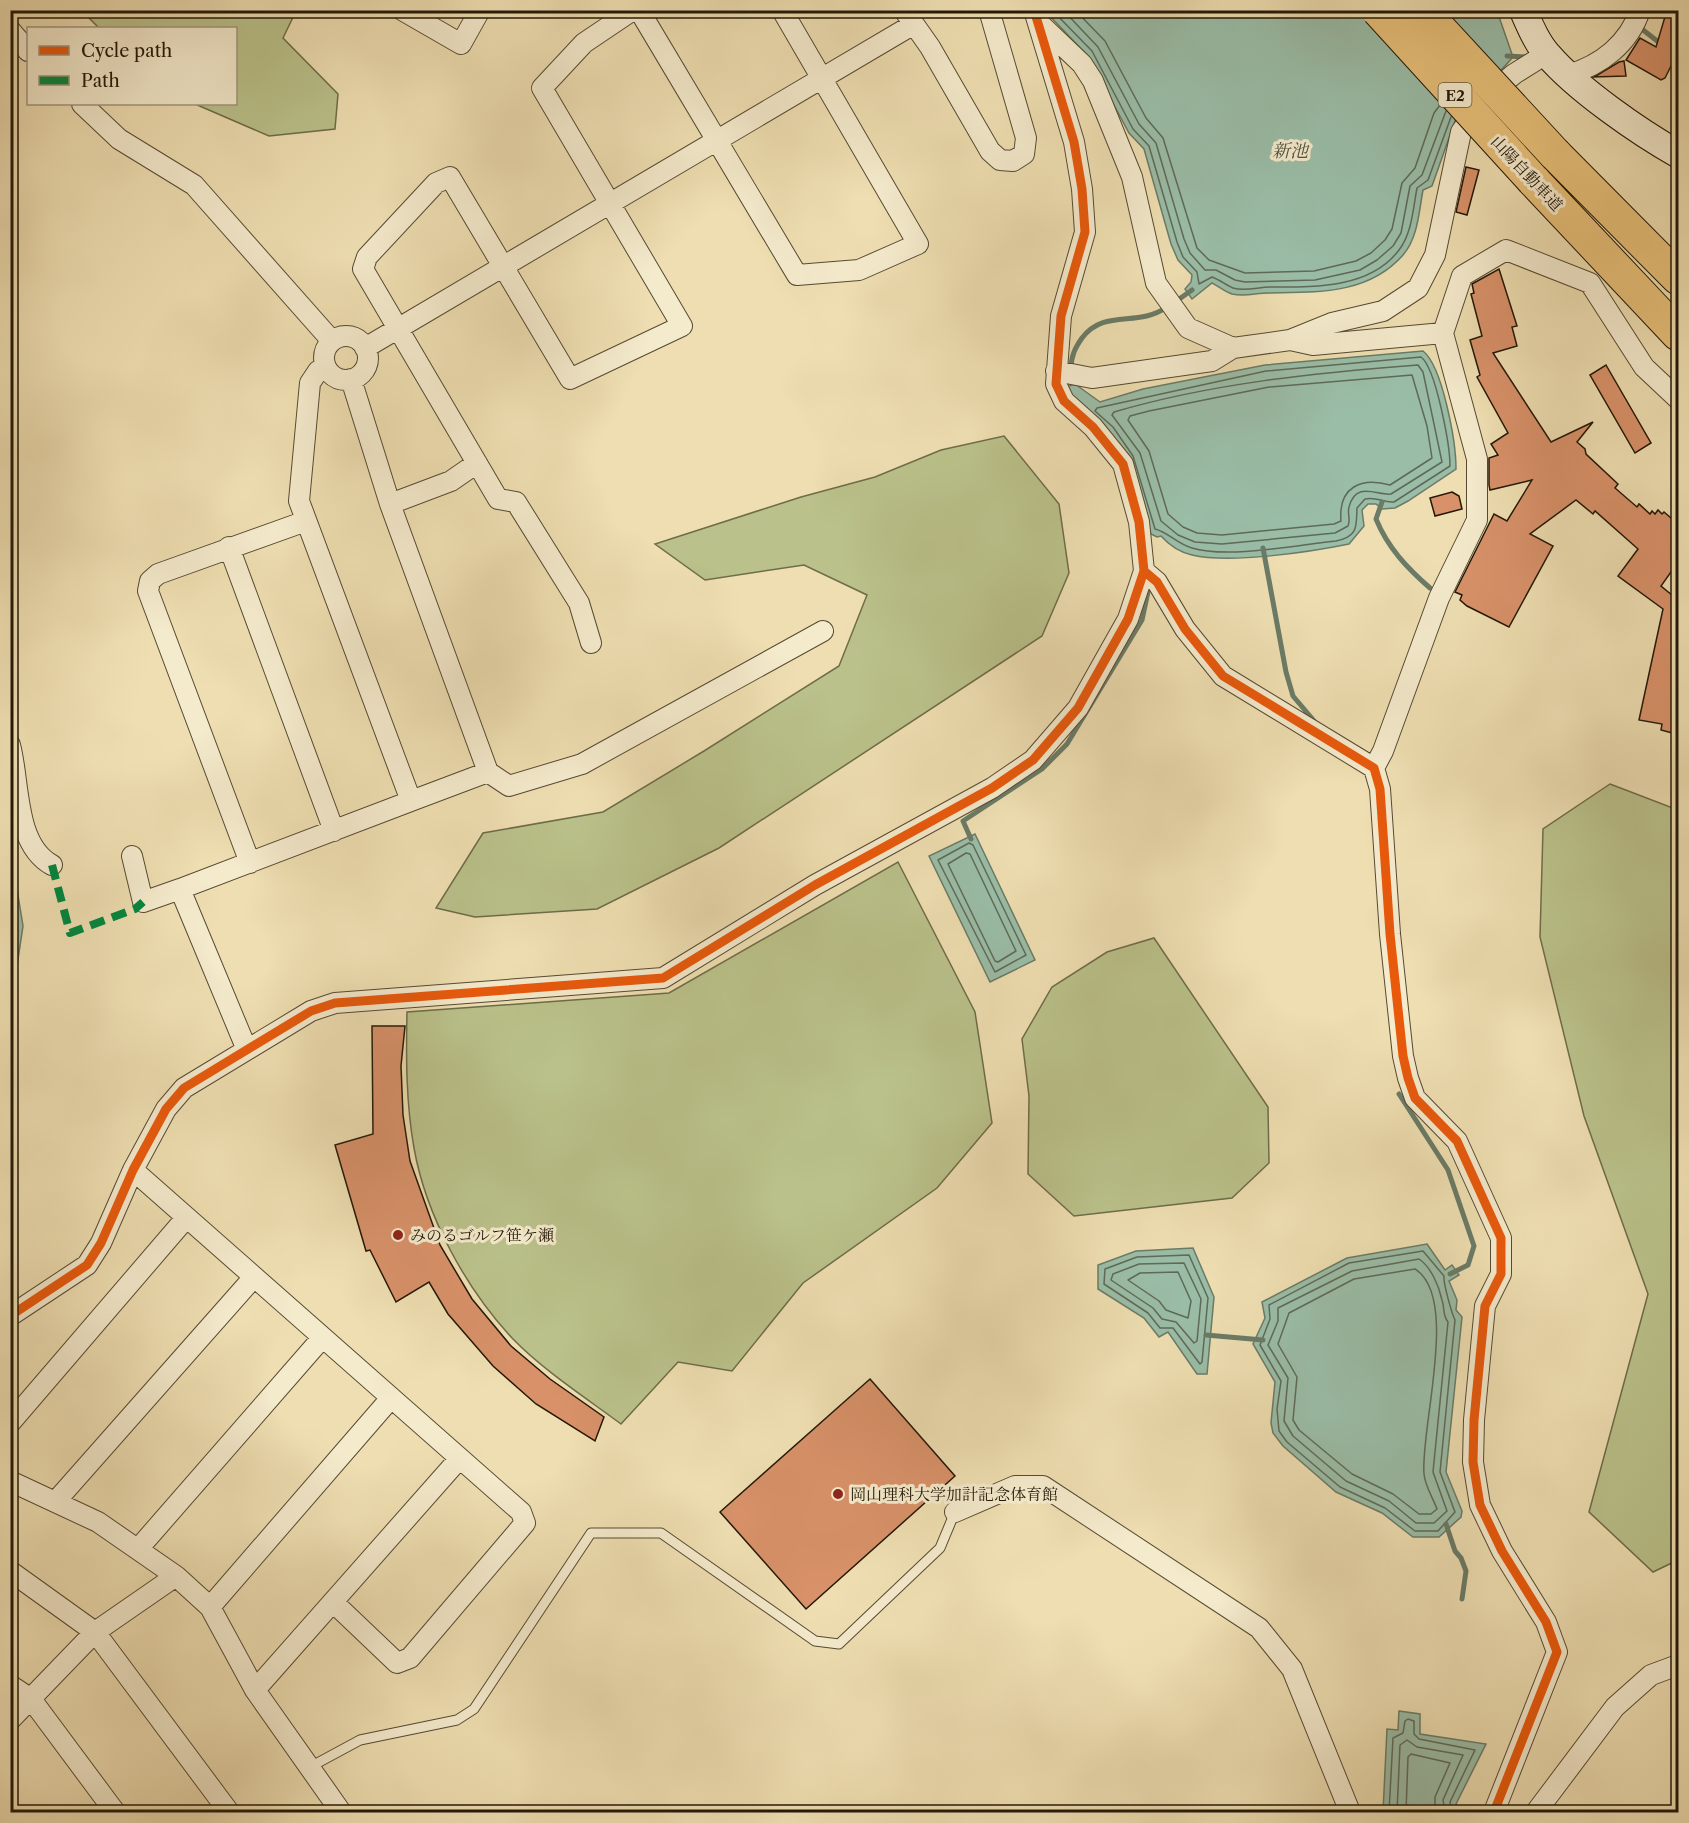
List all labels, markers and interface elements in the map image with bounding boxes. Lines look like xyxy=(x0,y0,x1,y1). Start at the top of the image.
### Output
legend xyxy=(27,27,237,105)
text: Cycle path xyxy=(81,40,172,62)
text: Path xyxy=(81,70,120,92)
road number: E2 xyxy=(1438,83,1472,107)
street label: 山陽自動車道 xyxy=(1487,131,1567,215)
water label: 新池 xyxy=(1272,140,1310,162)
place label: みのるゴルフ笹ケ瀬 xyxy=(410,1225,554,1245)
marker: みのるゴルフ笹ケ瀬 xyxy=(391,1228,405,1242)
place label: 岡山理科大学加計記念体育館 xyxy=(850,1484,1058,1504)
marker: 岡山理科大学加計記念体育館 xyxy=(831,1487,845,1501)

